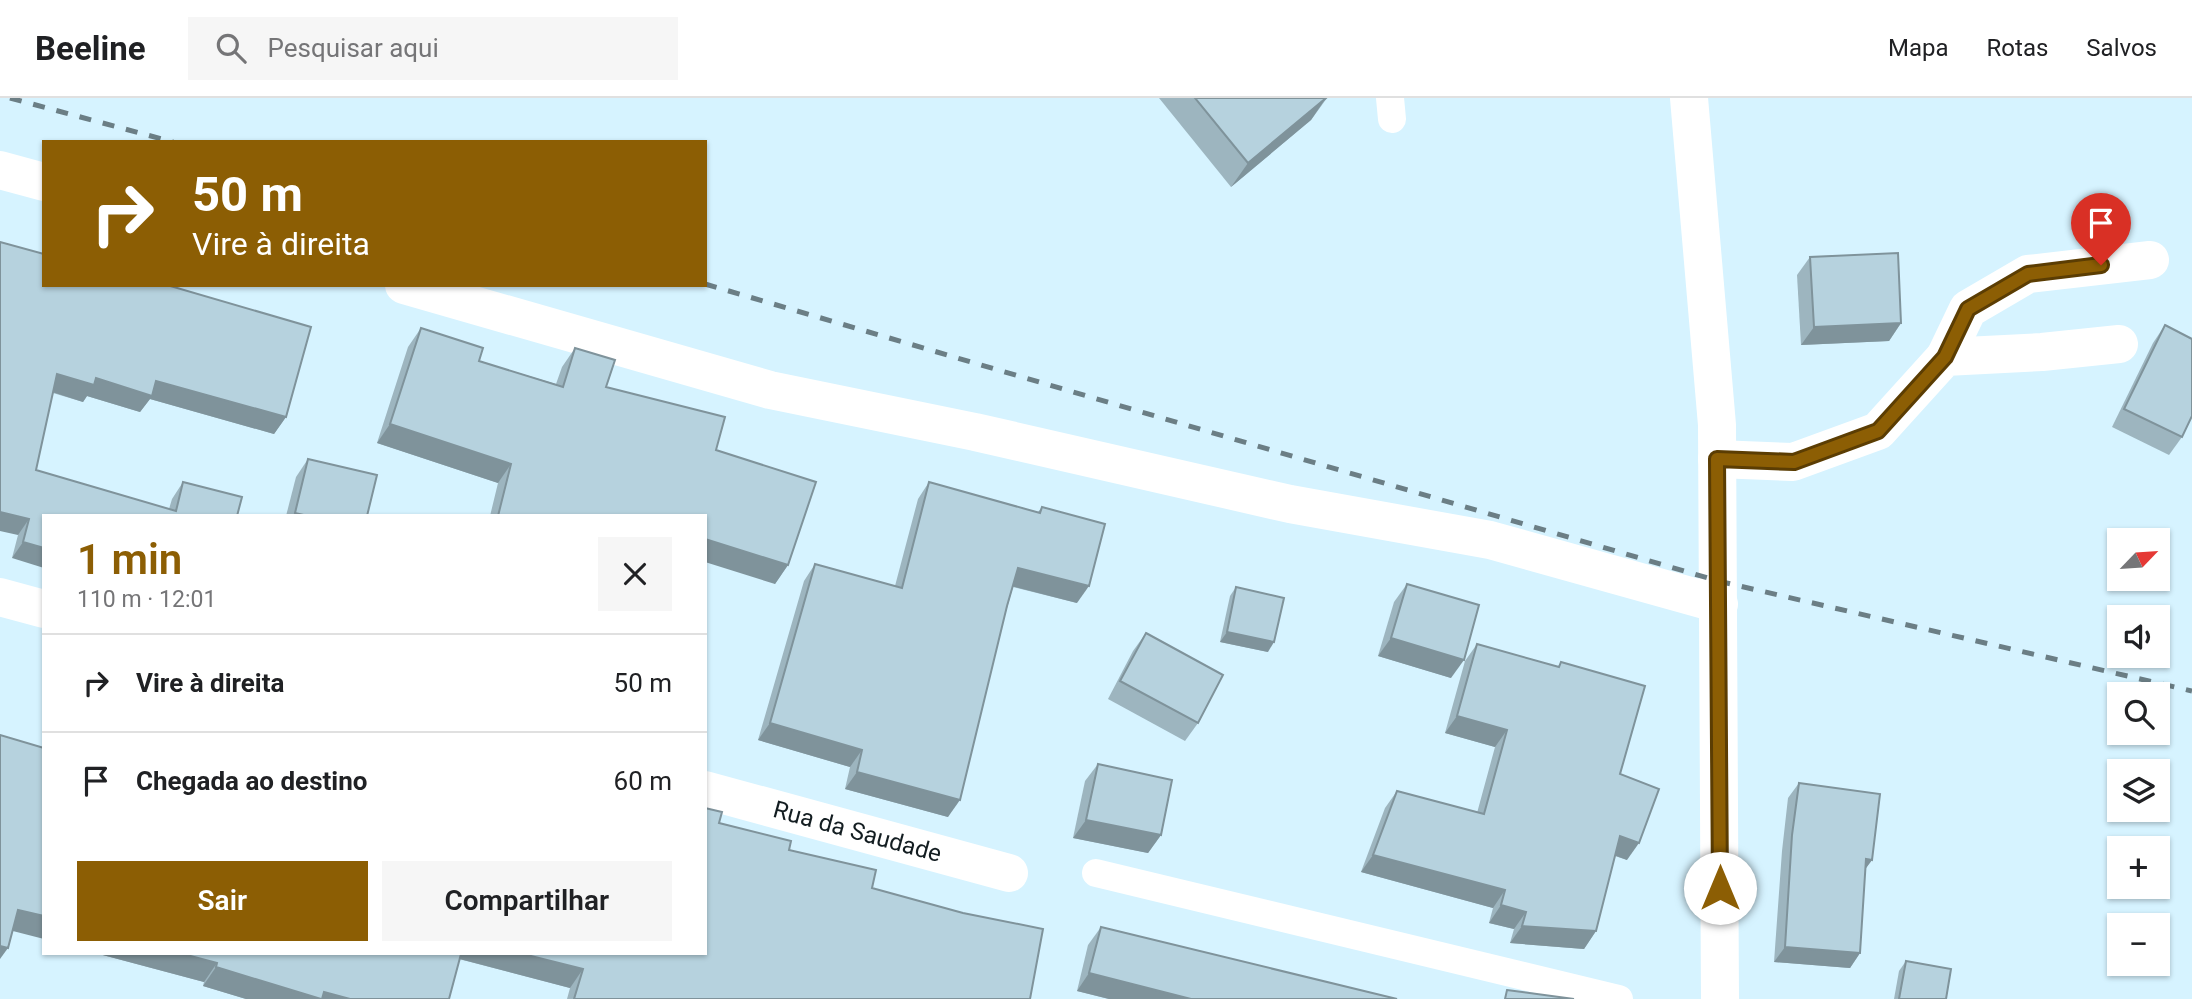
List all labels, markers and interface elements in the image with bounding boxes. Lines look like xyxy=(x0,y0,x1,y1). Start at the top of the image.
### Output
search box xyxy=(188,17,678,80)
text: Beeline xyxy=(35,29,146,68)
icon: search xyxy=(212,29,250,67)
text: Pesquisar aqui xyxy=(268,33,439,63)
text: Mapa xyxy=(1888,34,1949,62)
text: Rotas xyxy=(1987,34,2048,62)
text: Salvos xyxy=(2086,34,2157,62)
text: 50 m xyxy=(192,166,303,223)
icon: right xyxy=(77,168,168,259)
pin xyxy=(2071,193,2131,265)
icon: arrive xyxy=(2082,204,2120,242)
text: Vire à direita xyxy=(192,225,370,263)
north arrow xyxy=(2107,528,2170,592)
map controls xyxy=(2107,528,2170,976)
text: 1 min xyxy=(77,535,182,584)
button: close xyxy=(598,537,672,611)
text: 110 m · 12:01 xyxy=(77,586,216,613)
button: sound xyxy=(2107,605,2170,668)
icon: right xyxy=(77,664,115,702)
text: Vire à direita xyxy=(136,668,284,698)
text: 50 m xyxy=(614,668,672,698)
button: search xyxy=(2107,682,2170,745)
button: layers xyxy=(2107,759,2170,822)
icon: arrive xyxy=(77,762,115,800)
text: Chegada ao destino xyxy=(136,766,367,796)
text: 60 m xyxy=(614,766,672,796)
street label: Rua da Saudade xyxy=(770,795,945,868)
button: + xyxy=(2107,836,2170,899)
position arrow xyxy=(1683,851,1757,925)
button: Sair xyxy=(77,861,368,941)
button: Compartilhar xyxy=(382,861,672,941)
button: − xyxy=(2107,913,2170,976)

